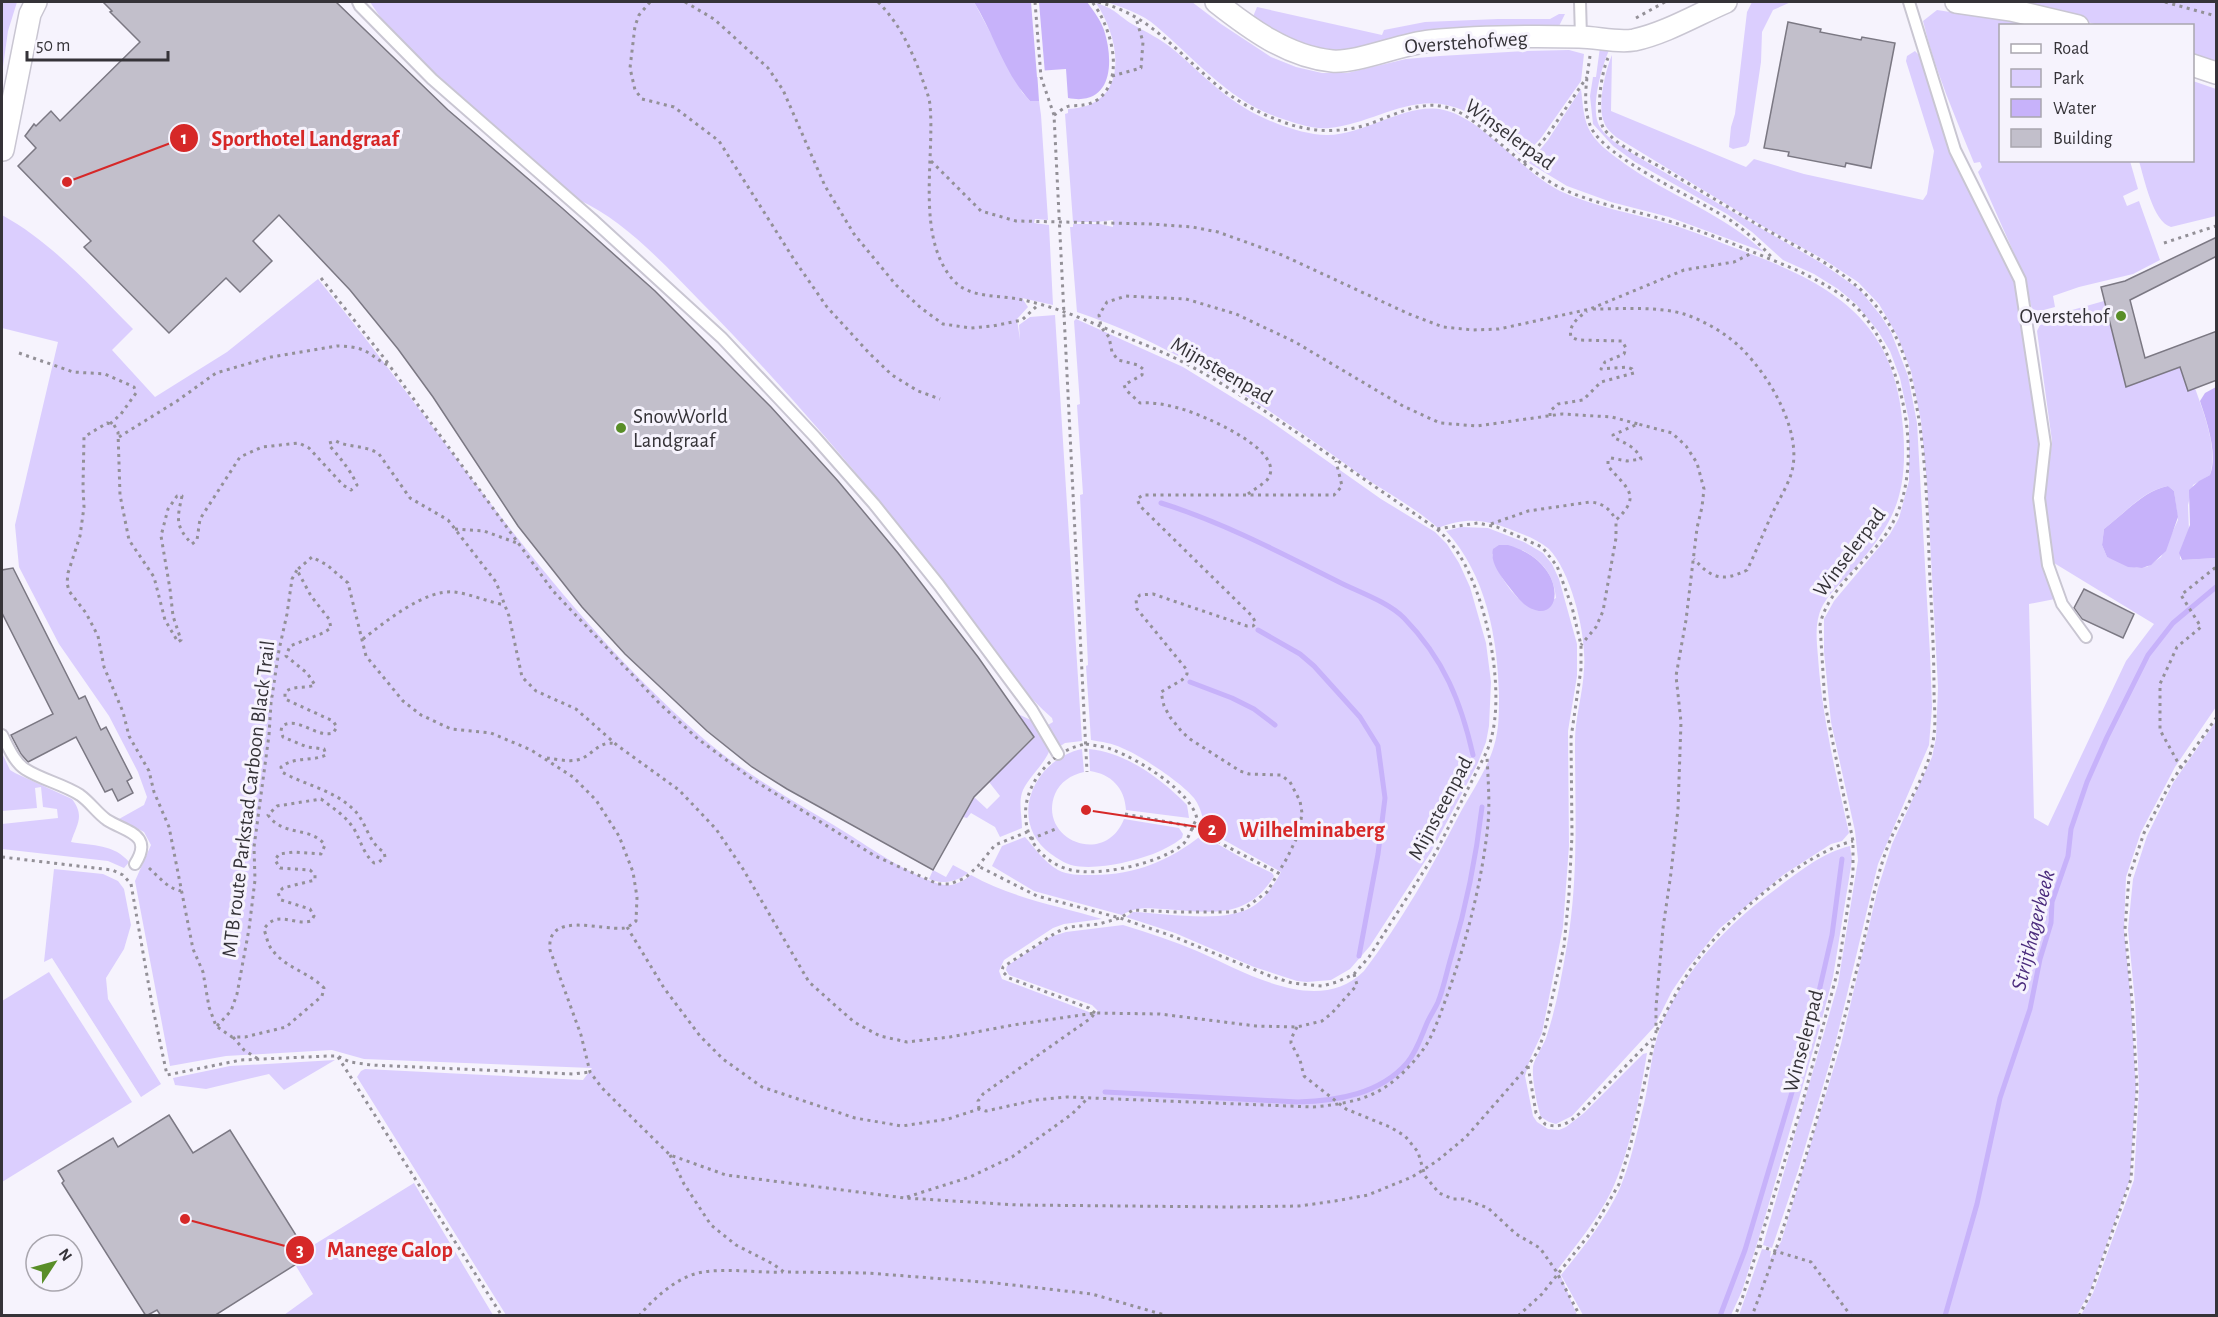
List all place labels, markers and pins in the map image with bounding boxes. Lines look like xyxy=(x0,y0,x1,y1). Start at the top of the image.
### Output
callout: Sporthotel Landgraaf xyxy=(169,118,411,158)
place label: Overstehof xyxy=(2020,306,2111,327)
marker: Overstehof xyxy=(2114,309,2128,323)
place label: SnowWorld Landgraaf xyxy=(633,406,728,451)
marker: SnowWorld Landgraaf xyxy=(614,421,628,435)
callout: Wilhelminaberg xyxy=(1197,809,1397,849)
callout: Manege Galop xyxy=(285,1230,465,1270)

